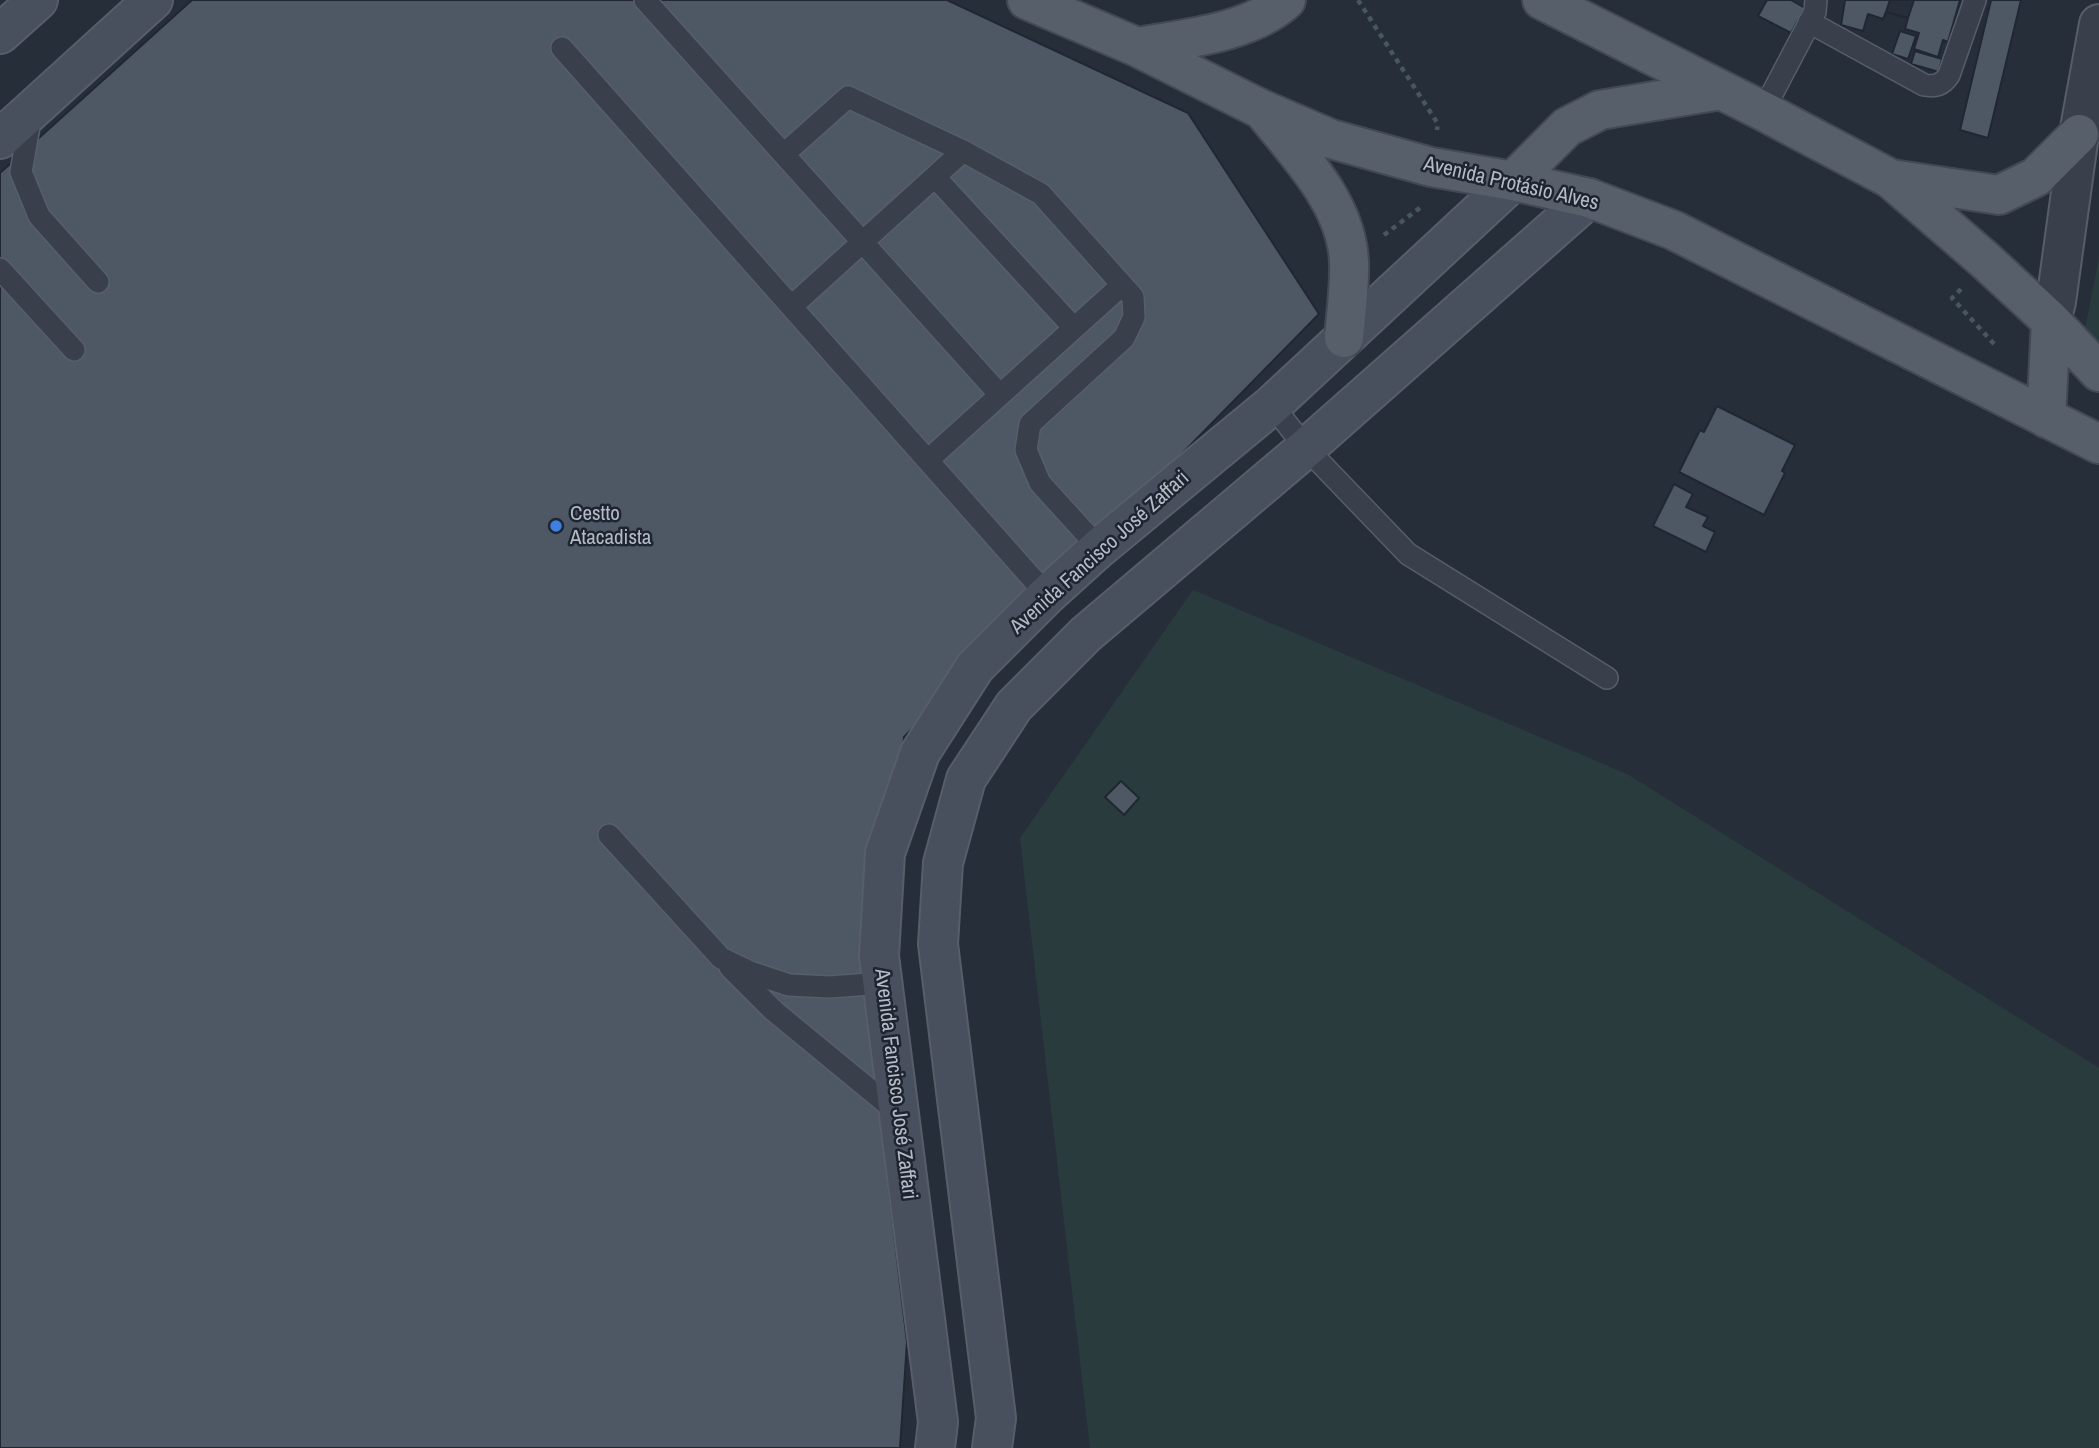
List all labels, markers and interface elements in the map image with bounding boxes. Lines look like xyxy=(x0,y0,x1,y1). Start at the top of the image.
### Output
street label: Avenida Protásio Alves xyxy=(1421,152,1601,216)
street label: Avenida Fancisco José Zaffari xyxy=(1005,466,1195,640)
place label: Cestto Atacadista xyxy=(570,501,651,551)
marker: Cestto Atacadista xyxy=(548,518,564,534)
street label: Avenida Fancisco José Zaffari xyxy=(868,967,922,1201)

